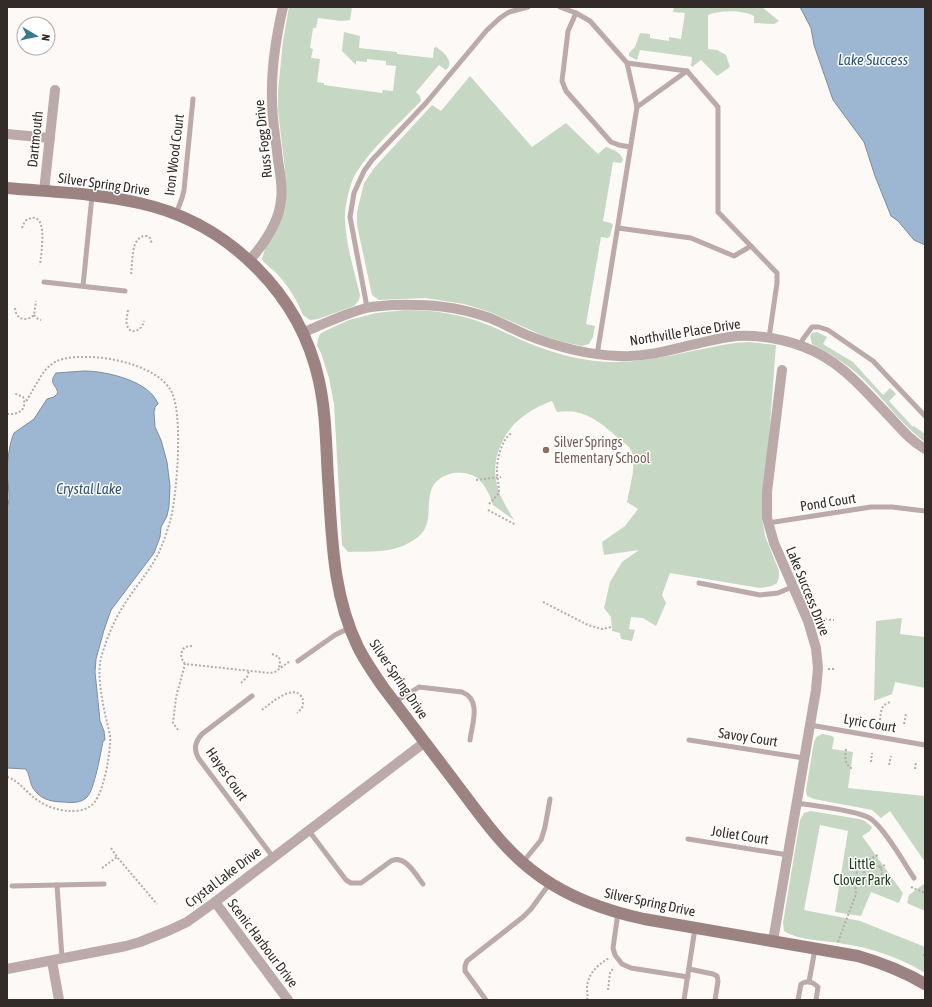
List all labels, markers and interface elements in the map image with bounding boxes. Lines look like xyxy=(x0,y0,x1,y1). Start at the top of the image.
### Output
north arrow xyxy=(16,16,56,56)
text: N xyxy=(39,33,52,42)
water label: Lake Success xyxy=(838,51,908,68)
street label: Russ Fogg Drive xyxy=(251,99,275,179)
street label: Dartmouth xyxy=(24,110,46,168)
street label: Iron Wood Court xyxy=(161,113,187,197)
street label: Silver Spring Drive xyxy=(57,170,151,198)
street label: Northville Place Drive xyxy=(628,315,742,349)
place label: Silver Springs Elementary School xyxy=(554,434,650,466)
marker: Silver Springs Elementary School xyxy=(541,445,551,455)
water label: Crystal Lake xyxy=(56,480,122,497)
street label: Pond Court xyxy=(799,490,857,514)
street label: Lake Success Drive xyxy=(783,544,833,638)
street label: Silver Spring Drive xyxy=(367,636,431,722)
street label: Lyric Court xyxy=(843,711,897,735)
street label: Savoy Court xyxy=(717,724,779,750)
street label: Hayes Court xyxy=(203,744,251,804)
street label: Joliet Court xyxy=(710,823,770,847)
street label: Crystal Lake Drive xyxy=(182,843,264,911)
park label: Little Clover Park xyxy=(833,856,891,888)
street label: Silver Spring Drive xyxy=(603,885,697,919)
street label: Scenic Harbour Drive xyxy=(225,896,301,990)

